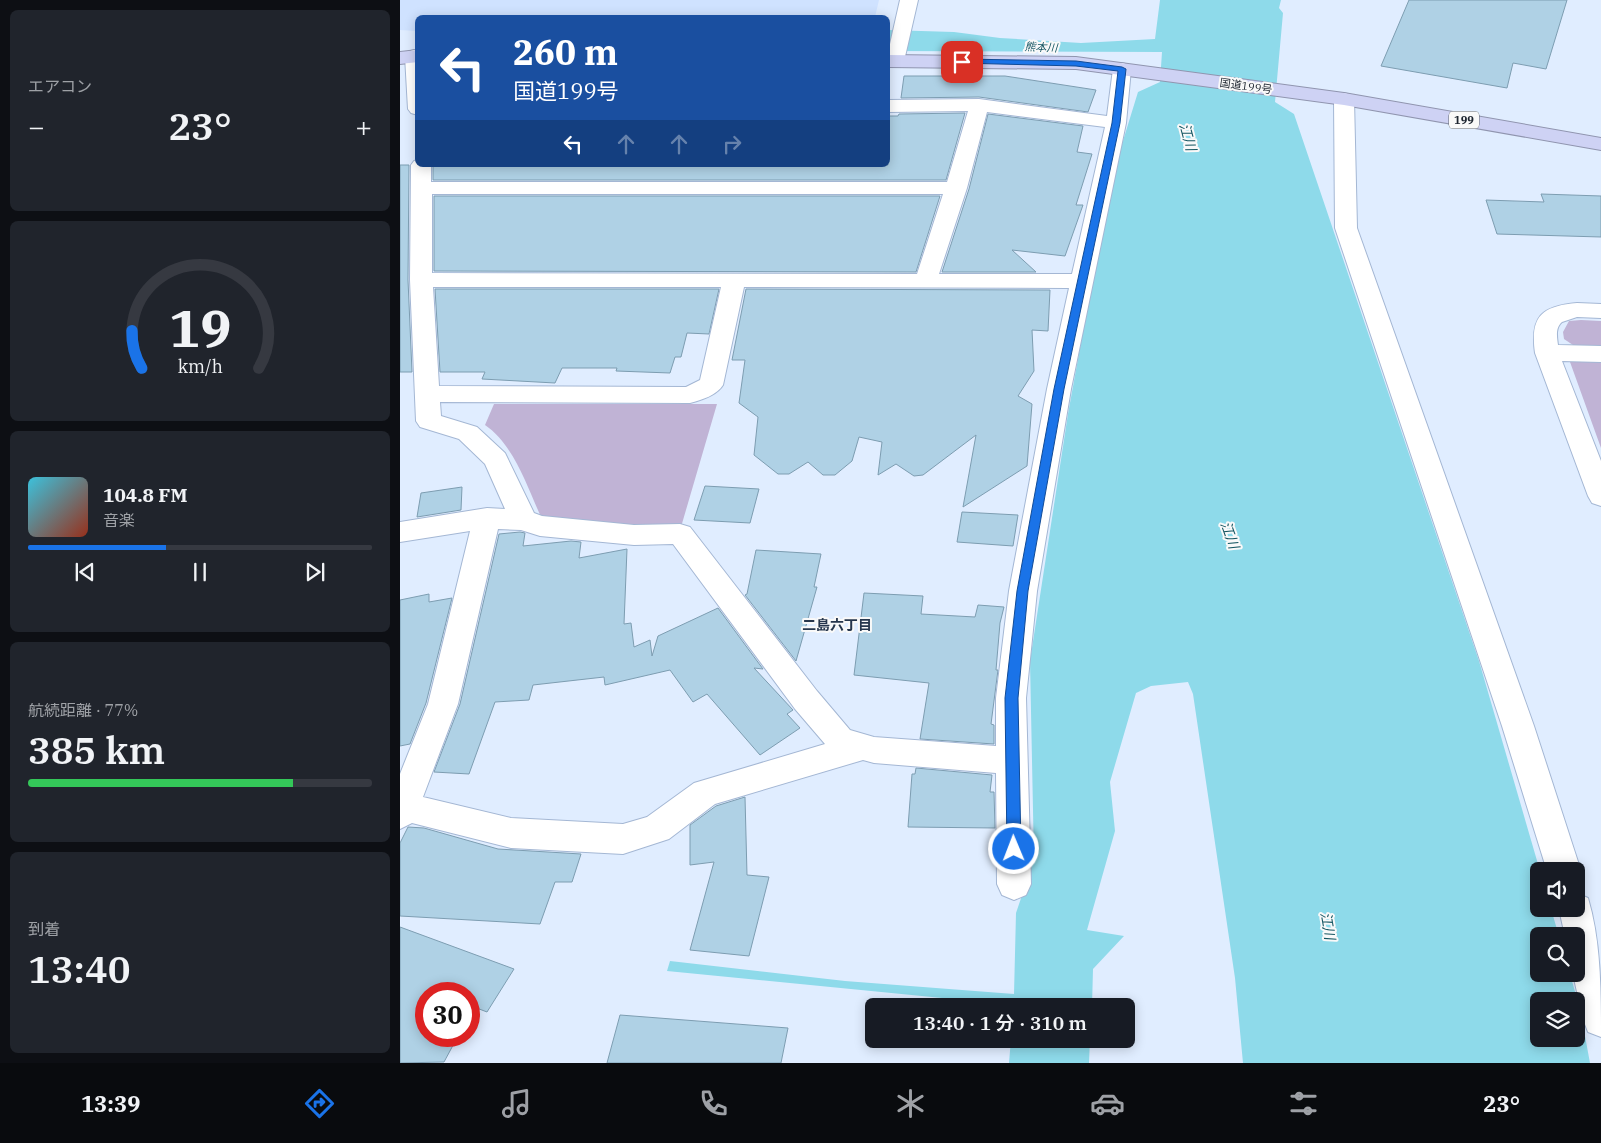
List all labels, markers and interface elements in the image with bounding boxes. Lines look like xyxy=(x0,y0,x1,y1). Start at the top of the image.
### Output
text: 260 m xyxy=(513,29,618,75)
icon: left xyxy=(430,35,495,100)
water label: 熊本川 xyxy=(1024,39,1059,55)
pin xyxy=(941,41,983,83)
icon: arrive xyxy=(948,48,976,76)
street label: 国道199号 xyxy=(1219,75,1273,97)
text: エアコン xyxy=(28,76,92,96)
text: 国道199号 xyxy=(513,76,619,105)
text: 23° xyxy=(168,101,232,150)
text: − xyxy=(28,108,45,145)
text: + xyxy=(355,108,372,145)
road number: 199 xyxy=(1449,112,1479,128)
water label: 江川 xyxy=(1176,121,1201,155)
icon: left xyxy=(559,130,587,158)
icon: ahead xyxy=(612,130,640,158)
icon: ahead xyxy=(665,130,693,158)
icon: right xyxy=(718,130,746,158)
text: 19 xyxy=(169,294,231,361)
text: km/h xyxy=(177,355,223,378)
text: 104.8 FM xyxy=(103,483,188,507)
text: 音楽 xyxy=(103,510,135,530)
water label: 江川 xyxy=(1217,519,1244,553)
icon: previous xyxy=(71,558,99,586)
icon: pause xyxy=(186,558,214,586)
icon: next xyxy=(301,558,329,586)
district label: 二島六丁目 xyxy=(802,616,872,634)
text: 航続距離 · 77% xyxy=(28,700,138,720)
text: 385 km xyxy=(28,725,165,774)
position arrow xyxy=(987,822,1039,874)
map controls xyxy=(1530,862,1585,1047)
button: sound xyxy=(1530,862,1585,917)
water label: 江川 xyxy=(1317,911,1340,943)
text: 到着 xyxy=(28,919,60,939)
button: search xyxy=(1530,927,1585,982)
text: 13:40 xyxy=(28,944,131,993)
speed limit sign: 30 xyxy=(415,982,480,1047)
button: layers xyxy=(1530,992,1585,1047)
text: 13:40 · 1 分 · 310 m xyxy=(913,1011,1087,1035)
icon: directions xyxy=(302,1086,337,1121)
icon: music xyxy=(499,1086,534,1121)
icon: phone xyxy=(696,1086,731,1121)
icon: climate xyxy=(893,1086,928,1121)
icon: car xyxy=(1090,1086,1125,1121)
icon: filters xyxy=(1286,1086,1321,1121)
text: 13:39 xyxy=(81,1089,140,1118)
text: 23° xyxy=(1483,1089,1520,1118)

